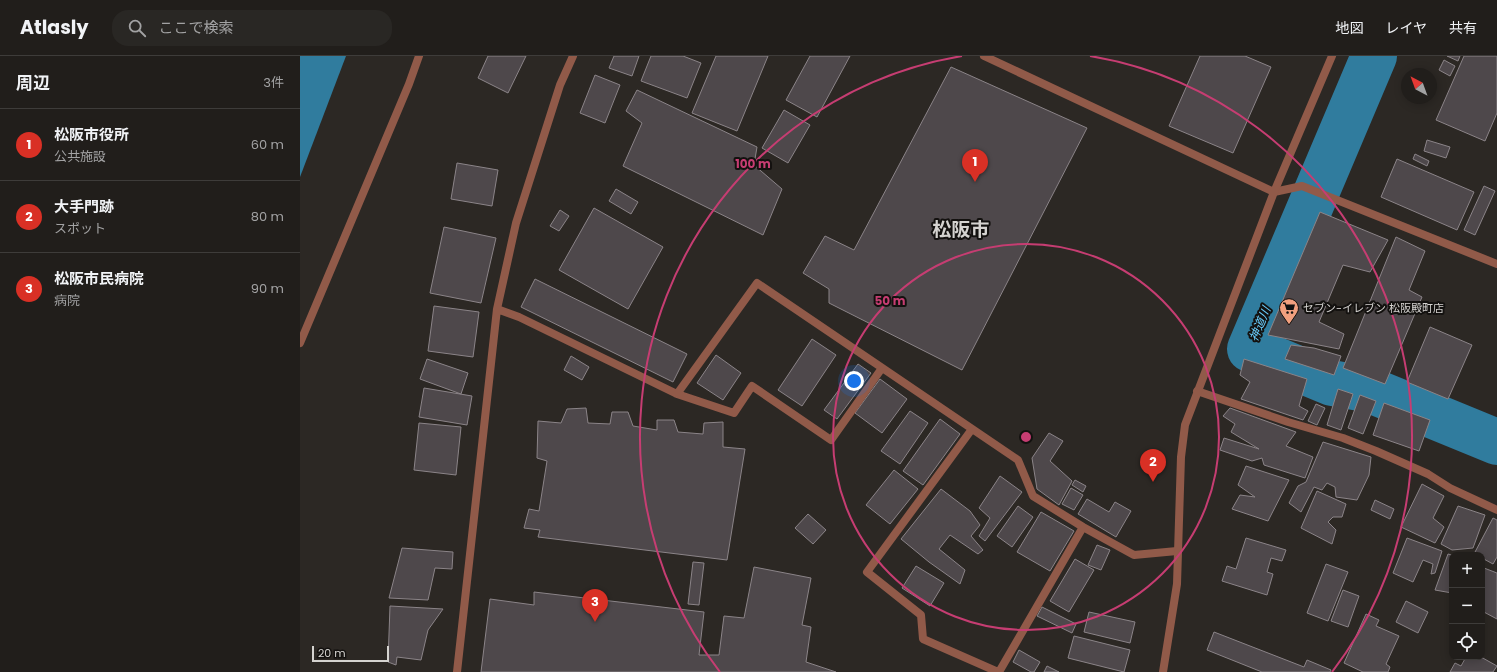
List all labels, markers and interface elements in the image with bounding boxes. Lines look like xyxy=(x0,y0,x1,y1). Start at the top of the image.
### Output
search box xyxy=(112,10,392,46)
text: Atlasly xyxy=(20,14,88,41)
icon: search xyxy=(126,17,148,39)
text: ここで検索 xyxy=(158,17,233,38)
text: 地図 xyxy=(1335,18,1363,38)
text: レイヤ xyxy=(1385,18,1427,38)
text: 共有 xyxy=(1449,18,1477,38)
north arrow xyxy=(1401,68,1437,104)
text: 周辺 xyxy=(16,71,50,95)
text: 3件 xyxy=(263,73,284,92)
text: 松阪市役所 xyxy=(54,124,129,145)
text: 1 xyxy=(27,135,31,154)
text: 60 m xyxy=(251,135,284,154)
text: 公共施設 xyxy=(54,147,106,166)
pin: 1 xyxy=(962,149,988,182)
text: 100 m xyxy=(735,155,771,172)
text: 大手門跡 xyxy=(54,196,114,217)
text: 2 xyxy=(25,207,33,226)
text: 80 m xyxy=(251,207,284,226)
district label: 松阪市 xyxy=(932,216,990,243)
text: スポット xyxy=(54,219,106,238)
text: 松阪市民病院 xyxy=(54,268,144,289)
text: 3 xyxy=(25,279,33,298)
text: 90 m xyxy=(251,279,284,298)
text: 病院 xyxy=(54,291,80,310)
text: 50 m xyxy=(875,292,906,309)
supermarket icon: セブン-イレブン 松阪殿町店 xyxy=(1278,297,1300,325)
place label: セブン-イレブン 松阪殿町店 xyxy=(1303,300,1444,316)
water label: 神道川 xyxy=(1245,302,1275,344)
your location xyxy=(844,371,864,391)
centre of rings xyxy=(1019,430,1033,444)
pin: 2 xyxy=(1140,449,1166,482)
map controls xyxy=(1449,552,1485,660)
button: + xyxy=(1449,552,1485,588)
button: − xyxy=(1449,588,1485,624)
pin: 3 xyxy=(582,589,608,622)
button: locate xyxy=(1449,624,1485,660)
scale bar xyxy=(312,644,389,663)
text: 20 m xyxy=(318,645,346,661)

